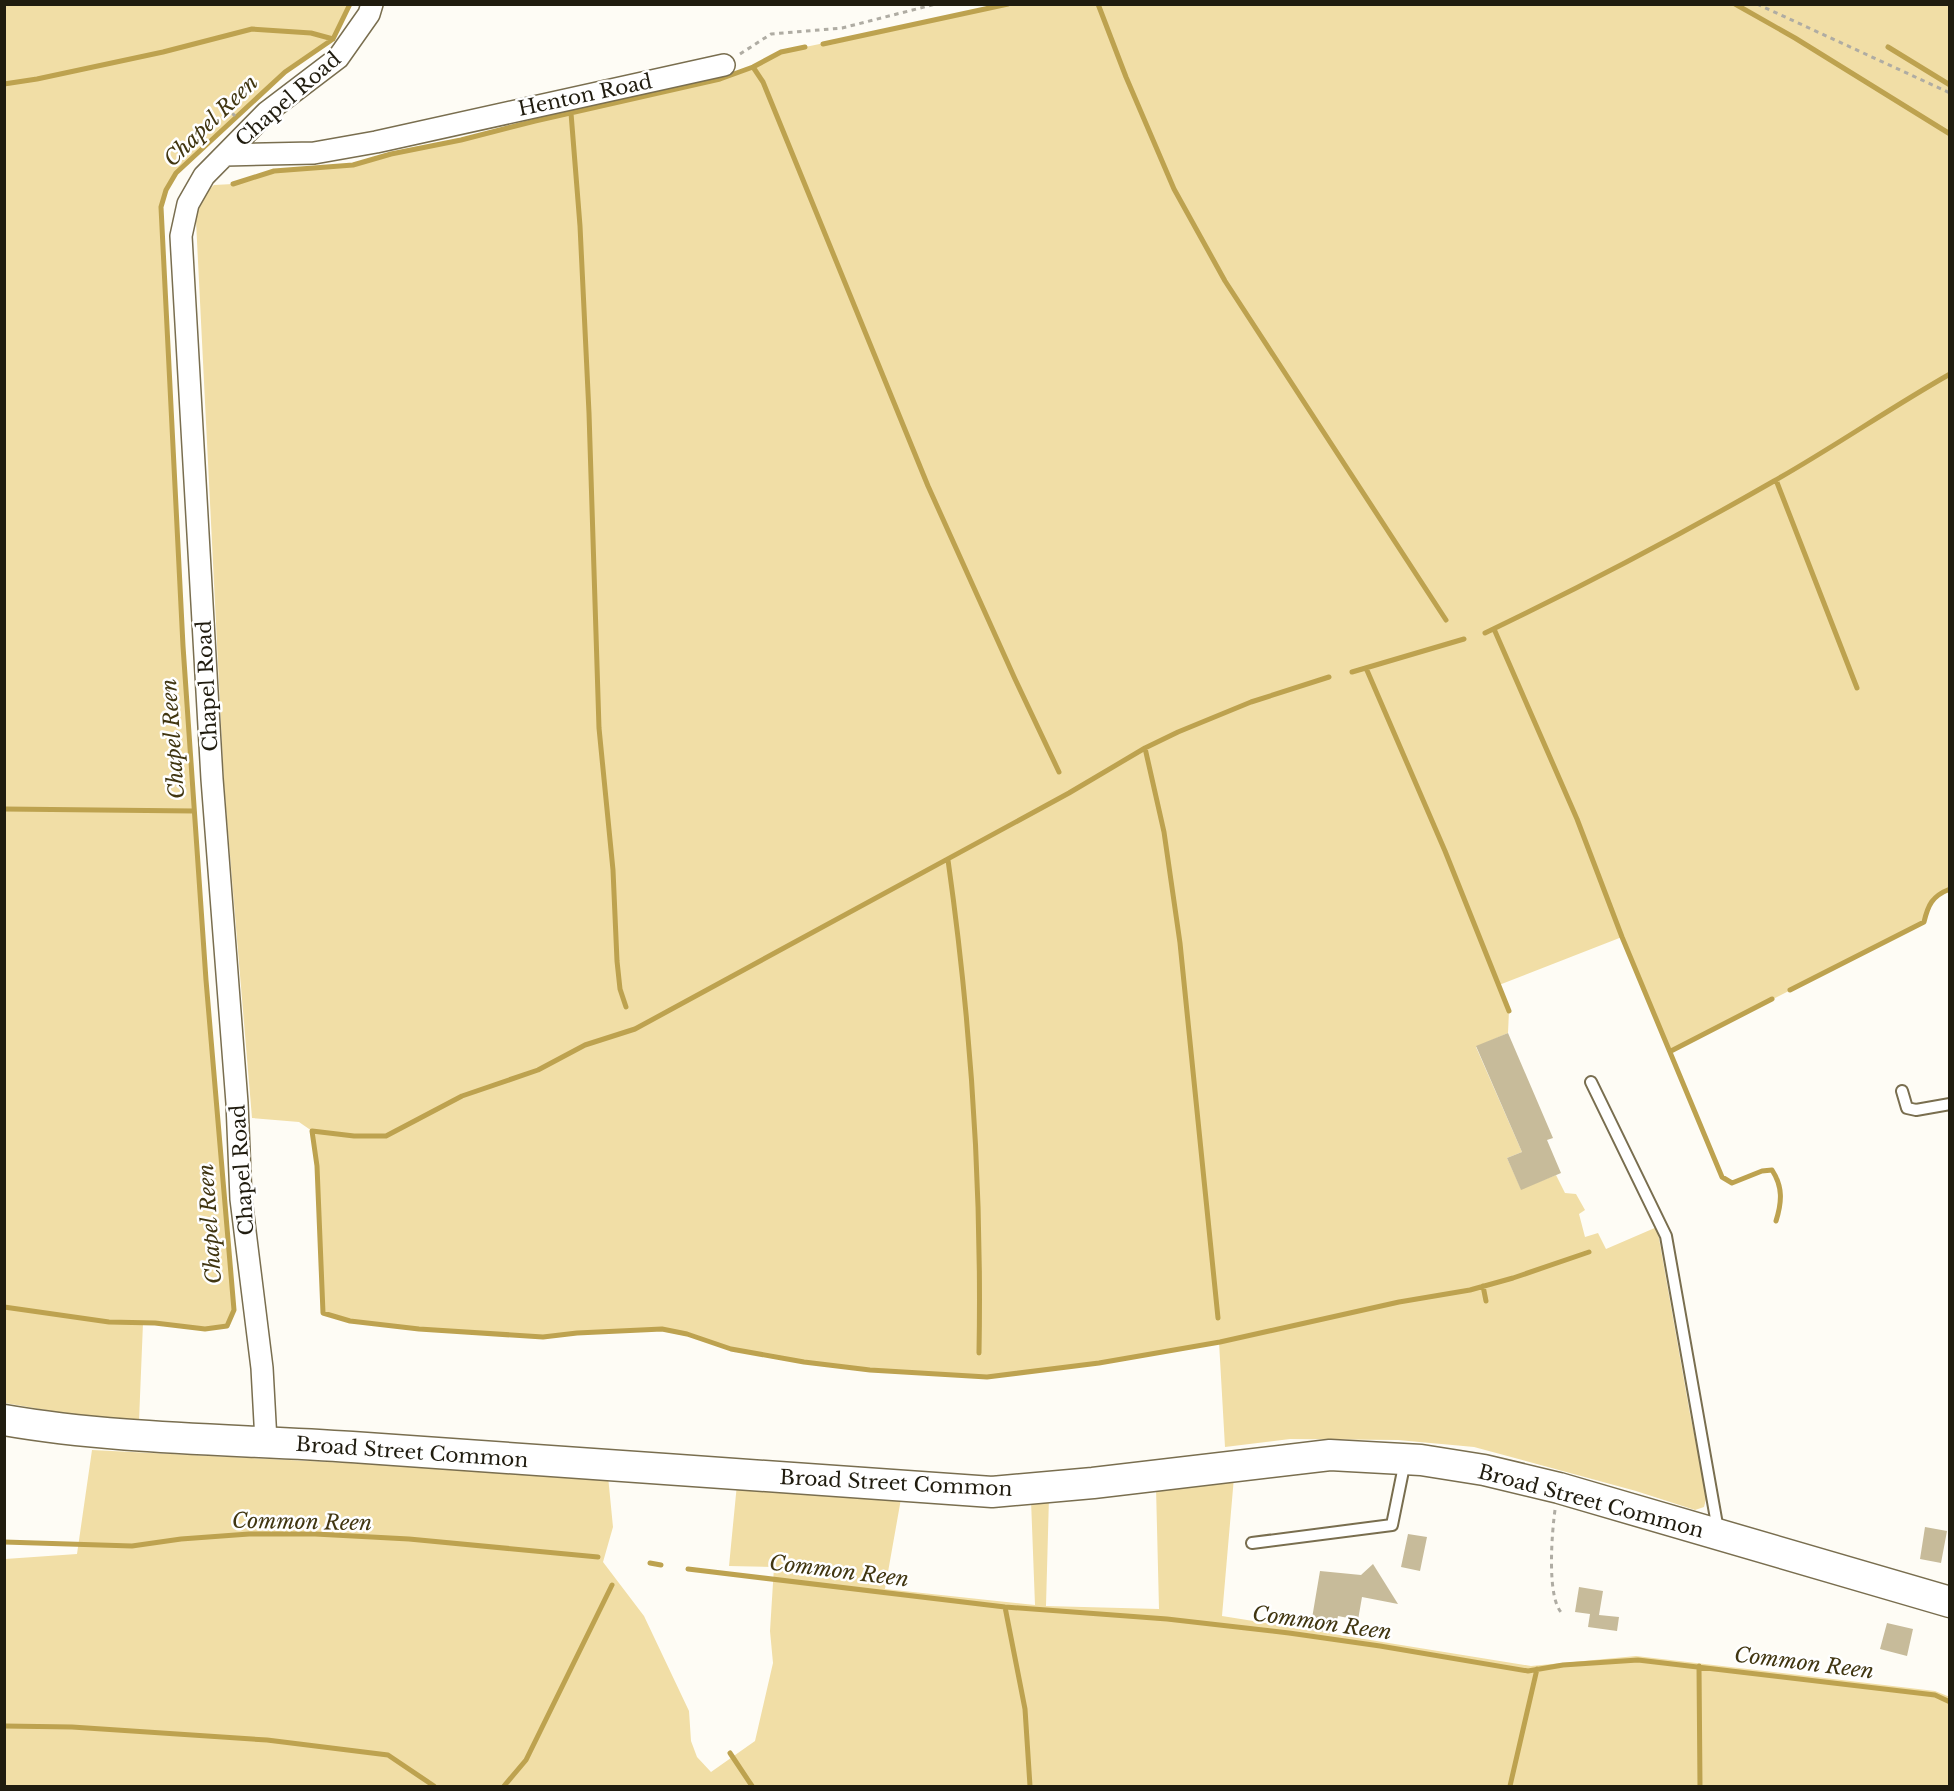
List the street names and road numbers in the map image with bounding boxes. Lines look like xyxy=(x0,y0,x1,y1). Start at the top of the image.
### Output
street label: Chapel Road xyxy=(231,47,345,151)
street label: Henton Road xyxy=(516,69,654,121)
street label: Chapel Road xyxy=(192,620,222,752)
street label: Chapel Road xyxy=(225,1104,259,1236)
street label: Broad Street Common xyxy=(295,1432,529,1472)
street label: Broad Street Common xyxy=(1475,1459,1707,1543)
street label: Broad Street Common xyxy=(779,1465,1013,1501)

